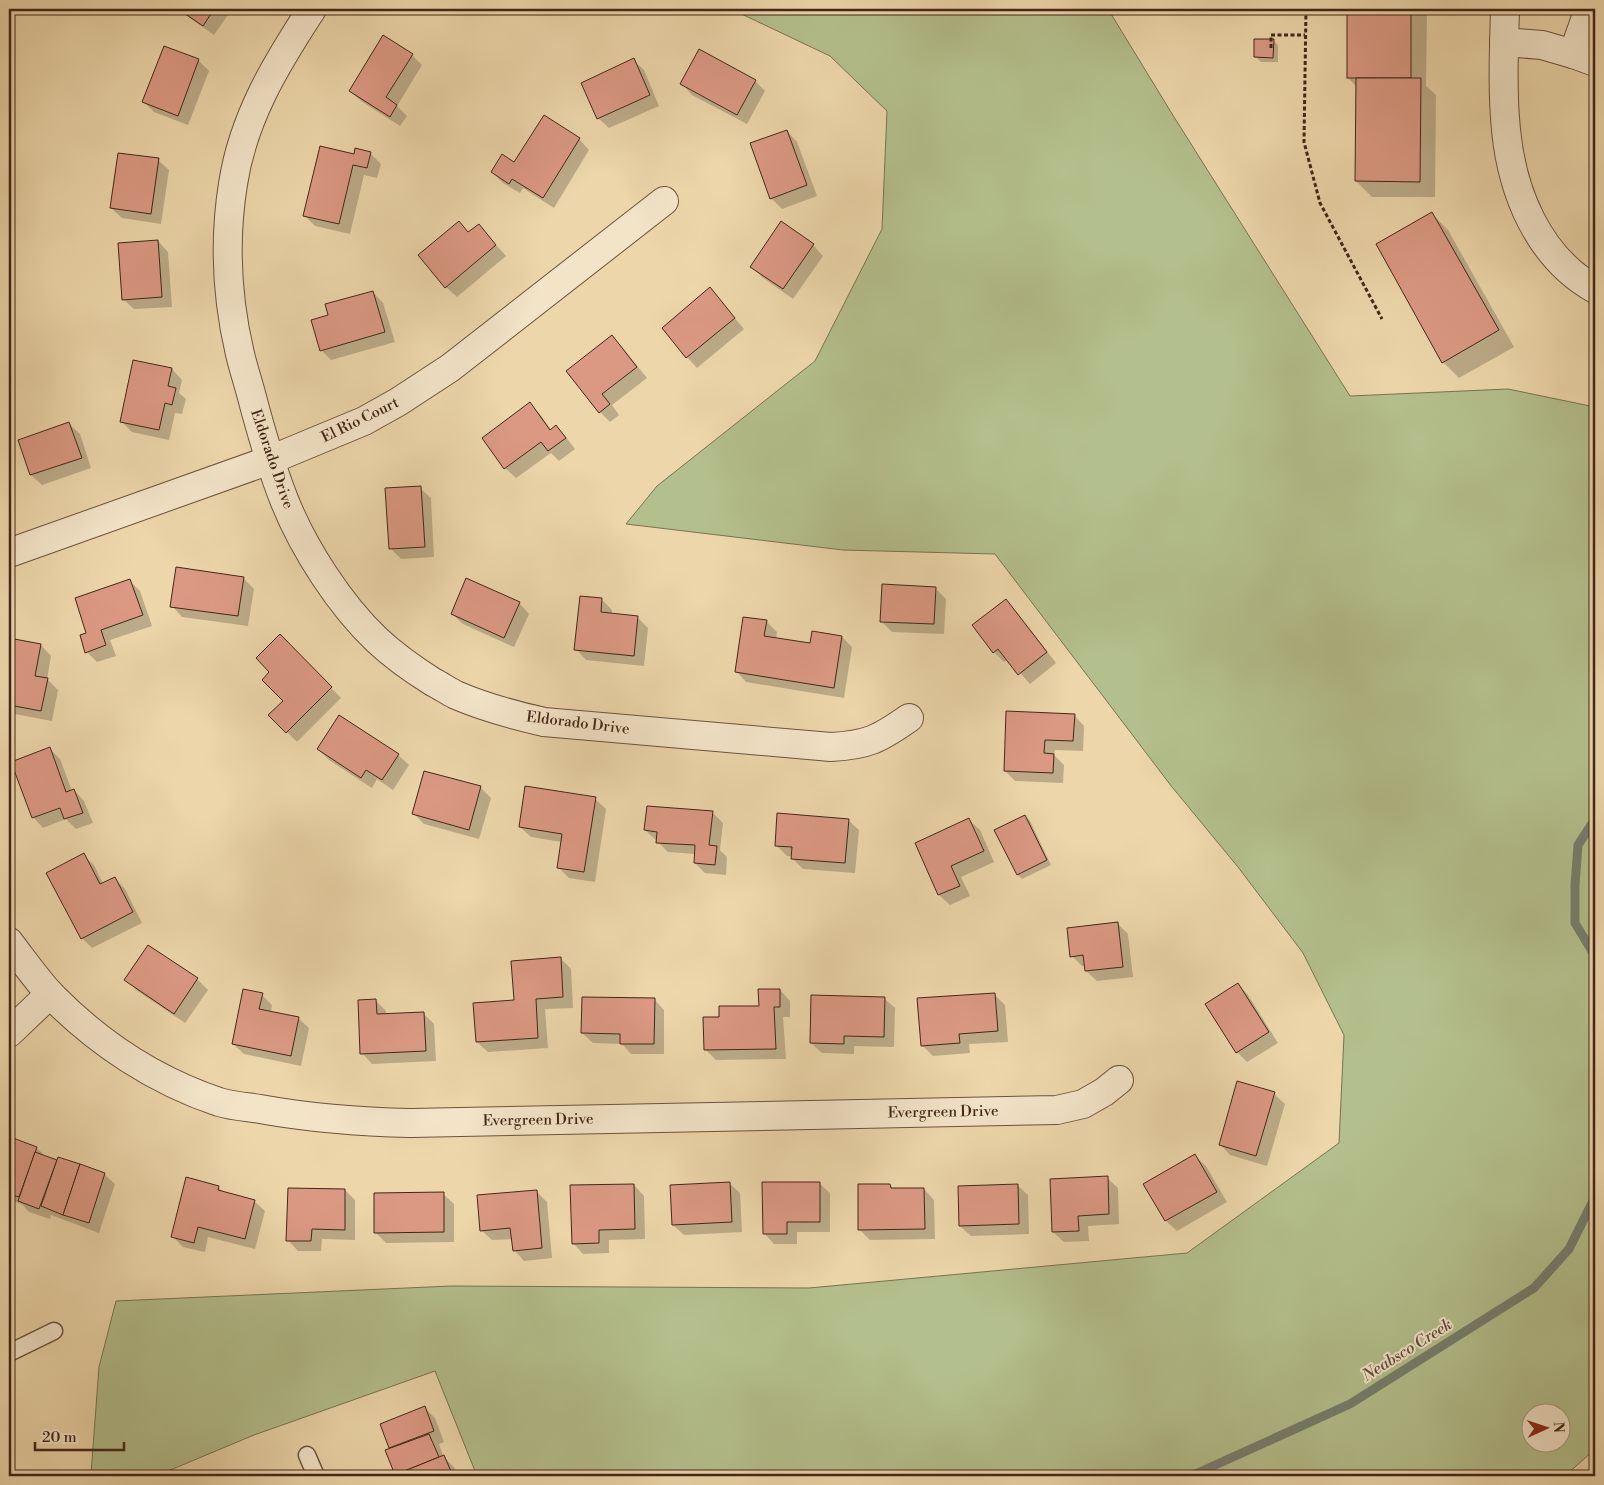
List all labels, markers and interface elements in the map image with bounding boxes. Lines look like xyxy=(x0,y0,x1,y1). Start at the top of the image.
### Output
street label: El Rio Court xyxy=(318,393,403,447)
street label: Eldorado Drive xyxy=(246,407,298,511)
street label: Eldorado Drive xyxy=(525,707,631,739)
street label: Evergreen Drive xyxy=(887,1102,999,1122)
street label: Evergreen Drive xyxy=(482,1110,594,1130)
water label: Neabsco Creek xyxy=(1357,1314,1456,1386)
north arrow xyxy=(1522,1402,1572,1452)
scale bar xyxy=(35,1420,124,1452)
text: N xyxy=(1549,1421,1567,1433)
text: 20 m xyxy=(42,1428,77,1447)

